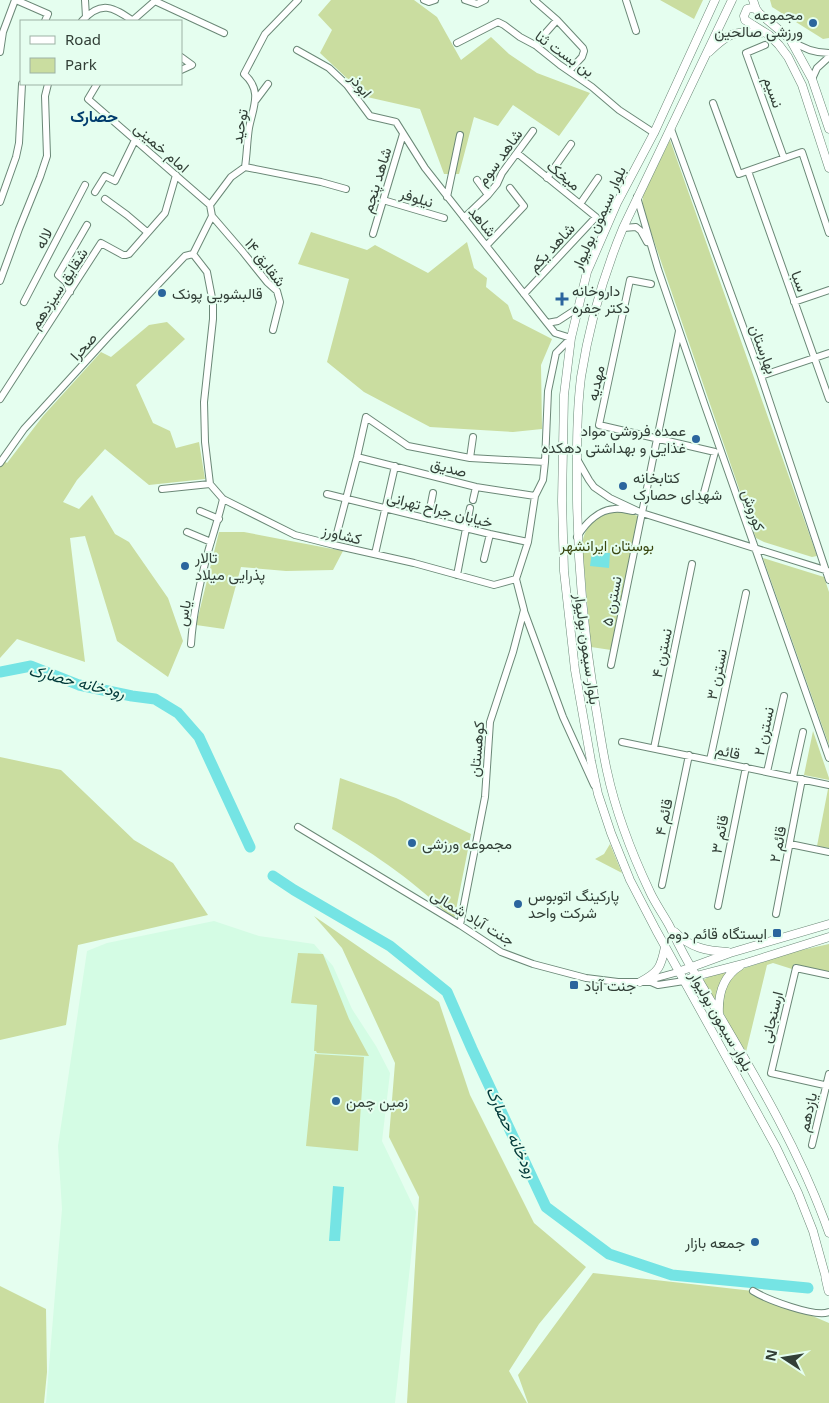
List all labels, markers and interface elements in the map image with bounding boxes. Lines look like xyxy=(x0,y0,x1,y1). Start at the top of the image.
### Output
place label: مجموعه ورزشی صالحین xyxy=(714,4,803,42)
marker: مجموعه ورزشی صالحین xyxy=(807,17,819,29)
legend xyxy=(20,20,182,85)
street label: بن بست ثنا xyxy=(531,25,599,82)
text: Road xyxy=(65,29,101,49)
text: Park xyxy=(65,54,97,74)
street label: ابوذر xyxy=(344,67,377,102)
street label: نسیم xyxy=(758,74,789,111)
district label: حصارک xyxy=(70,105,118,127)
street label: توحید xyxy=(226,107,252,145)
street label: امام خمینی xyxy=(129,117,194,177)
street label: شاهد سوم xyxy=(472,125,527,190)
street label: شاهد پنجم xyxy=(357,145,396,215)
street label: میخک xyxy=(543,155,585,195)
street label: بلوار سیمون بولیوار xyxy=(566,163,630,274)
street label: نیلوفر xyxy=(397,182,436,212)
street label: شاهد xyxy=(464,201,502,241)
street label: شاهد یکم xyxy=(523,218,580,276)
street label: لاله xyxy=(29,224,57,252)
street label: شقایق ۱۴ xyxy=(240,234,291,291)
street label: شقایق سیزدهم xyxy=(24,243,93,333)
street label: سبا xyxy=(787,268,813,294)
place label: داروخانه دکتر جفره xyxy=(572,280,630,317)
place label: قالبشویی پونک xyxy=(172,283,263,304)
marker: قالبشویی پونک xyxy=(156,287,168,299)
marker: داروخانه دکتر جفره xyxy=(556,293,568,305)
street label: بهارستان xyxy=(746,321,782,377)
street label: صحرا xyxy=(65,328,101,364)
street label: مهدیه xyxy=(581,363,609,403)
place label: عمده فروشی مواد غذایی و بهداشتی دهکده xyxy=(541,420,686,458)
marker: عمده فروشی مواد غذایی و بهداشتی دهکده xyxy=(690,433,702,445)
street label: صدیق xyxy=(428,453,469,482)
place label: کتابخانه شهدای حصارک xyxy=(633,467,722,505)
marker: کتابخانه شهدای حصارک xyxy=(617,480,629,492)
street label: خیابان جراح تهرانی xyxy=(385,486,495,534)
street label: کوروش xyxy=(737,487,771,534)
street label: کشاورز xyxy=(319,519,364,549)
park label: بوستان ایرانشهر xyxy=(559,535,654,555)
place label: تالار پذرایی میلاد xyxy=(194,547,265,585)
marker: تالار پذرایی میلاد xyxy=(179,560,191,572)
street label: نسترن ۵ xyxy=(596,574,626,628)
street label: بلوار سیمون بولیوار xyxy=(570,591,606,706)
street label: یاس xyxy=(171,598,196,628)
street label: نسترن ۴ xyxy=(646,626,676,680)
street label: نسترن ۳ xyxy=(701,647,731,701)
water label: رودخانه حصارک xyxy=(26,658,128,704)
street label: نسترن ۲ xyxy=(748,705,778,757)
street label: کوهستان xyxy=(464,720,488,778)
street label: قائم xyxy=(714,739,742,764)
street label: قائم ۴ xyxy=(649,797,678,838)
street label: قائم ۳ xyxy=(705,813,734,855)
street label: قائم ۲ xyxy=(764,824,791,864)
place label: مجموعه ورزشی xyxy=(422,833,512,854)
marker: مجموعه ورزشی xyxy=(406,837,418,849)
street label: جنت آباد شمالی xyxy=(427,884,519,951)
place label: پارکینگ اتوبوس شرکت واحد xyxy=(528,885,619,922)
marker: پارکینگ اتوبوس شرکت واحد xyxy=(512,898,524,910)
place label: ایستگاه قائم دوم xyxy=(666,923,767,944)
marker: ایستگاه قائم دوم xyxy=(771,927,783,939)
street label: بلوار سیمون بولیوار xyxy=(685,967,759,1074)
place label: جنت آباد xyxy=(584,975,636,995)
marker: جنت آباد xyxy=(568,979,580,991)
street label: ارسنجانی xyxy=(755,989,788,1045)
water label: رودخانه حصارک xyxy=(481,1083,543,1182)
street label: یازدهم xyxy=(793,1090,822,1134)
place label: زمین چمن xyxy=(346,1091,408,1112)
marker: زمین چمن xyxy=(330,1095,342,1107)
place label: جمعه بازار xyxy=(684,1232,745,1252)
marker: جمعه بازار xyxy=(749,1236,761,1248)
north arrow xyxy=(759,1333,809,1383)
text: N xyxy=(760,1348,781,1363)

